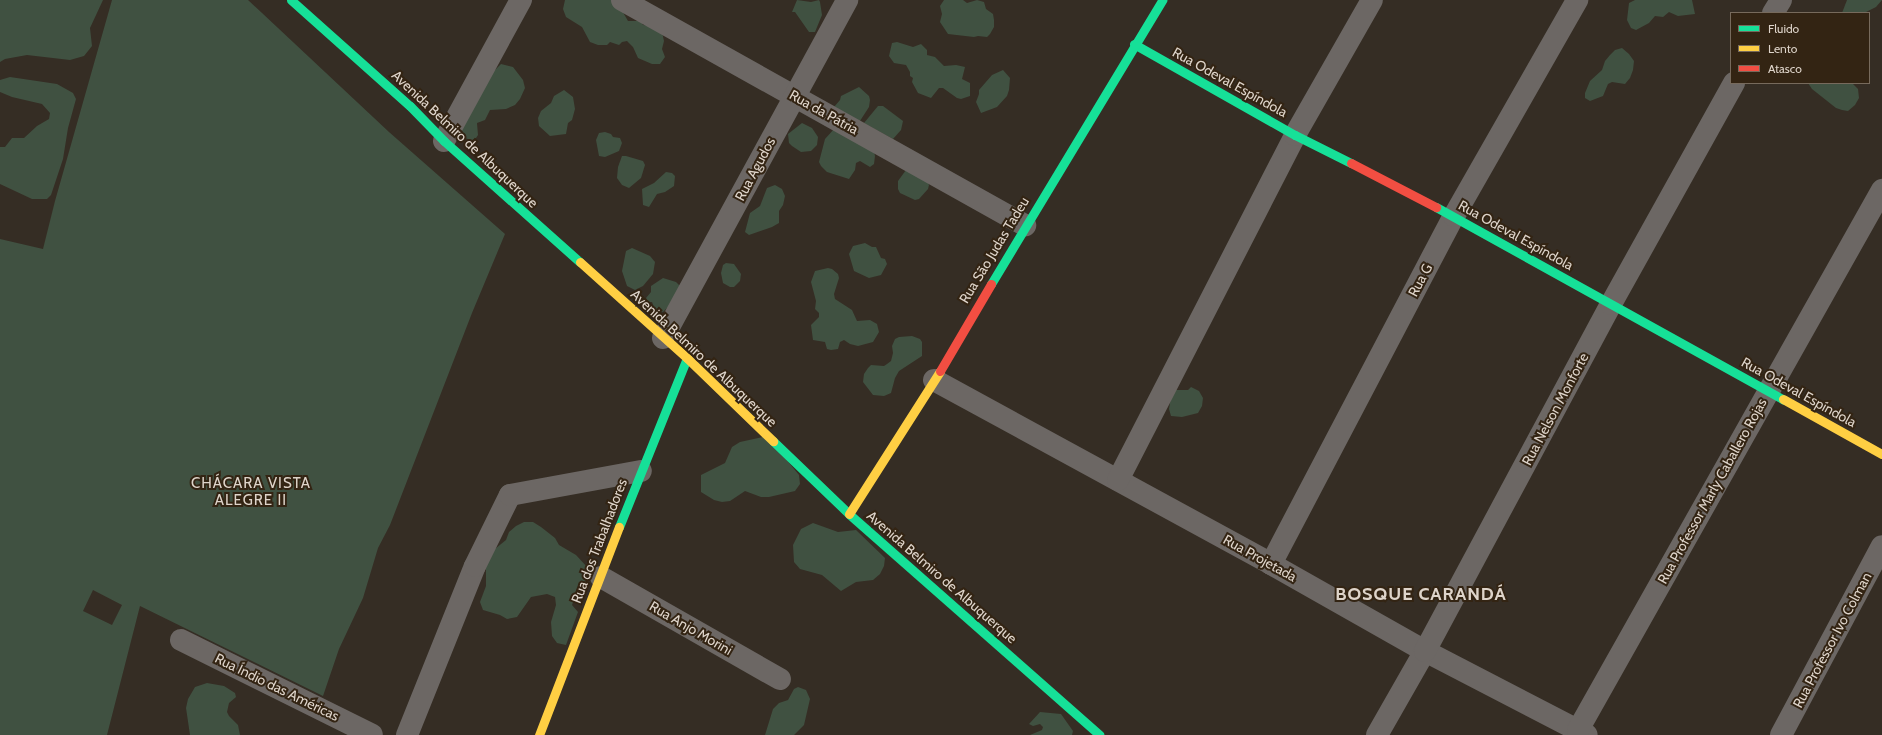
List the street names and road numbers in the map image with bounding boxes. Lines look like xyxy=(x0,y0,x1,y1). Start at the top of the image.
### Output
street label: Rua Odeval Espíndola xyxy=(1170,43,1290,121)
street label: Avenida Belmiro de Albuquerque xyxy=(388,67,542,211)
street label: Rua da Pátria xyxy=(787,86,861,138)
street label: Rua Agudos xyxy=(731,134,779,204)
street label: Rua São Judas Tadeu xyxy=(956,194,1032,306)
street label: Rua Odeval Espíndola xyxy=(1456,196,1576,274)
street label: Rua G xyxy=(1404,261,1436,299)
street label: Avenida Belmiro de Albuquerque xyxy=(627,286,781,430)
street label: Rua Nelson Monforte xyxy=(1518,350,1592,468)
street label: Rua Odeval Espíndola xyxy=(1739,353,1859,431)
street label: Rua Professor Marly Caballero Rojas xyxy=(1654,395,1770,587)
street label: Rua dos Trabalhadores xyxy=(568,476,630,606)
street label: Avenida Belmiro de Albuquerque xyxy=(863,507,1021,647)
street label: Rua Projetada xyxy=(1220,531,1300,585)
street label: Rua Professor Ivo Colman xyxy=(1789,569,1875,711)
street label: Rua Anjo Morini xyxy=(647,598,735,658)
street label: Rua Índio das Américas xyxy=(212,650,342,724)

